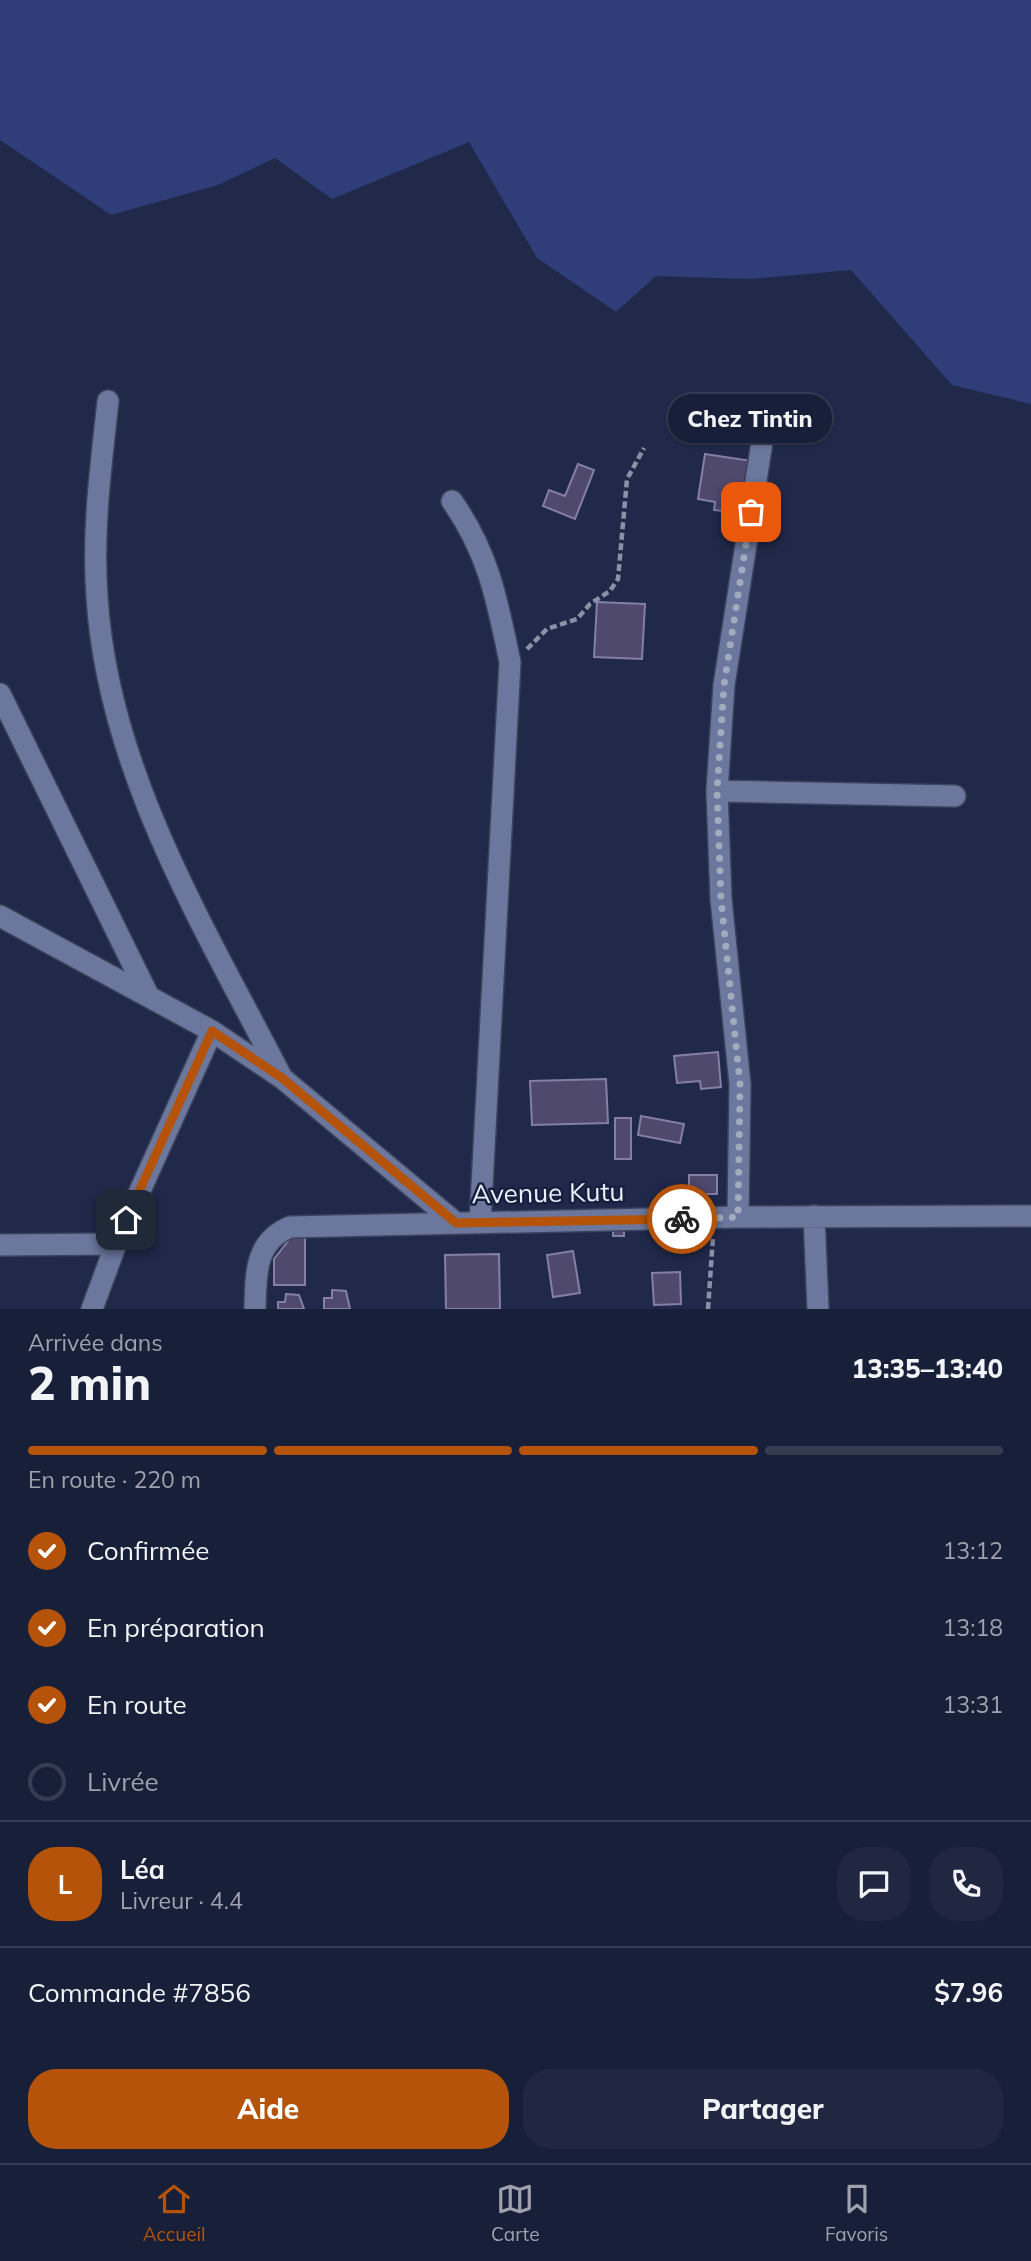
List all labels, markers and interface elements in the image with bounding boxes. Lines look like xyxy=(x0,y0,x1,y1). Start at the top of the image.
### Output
callout: Chez Tintin xyxy=(669,393,833,442)
text: Chez Tintin xyxy=(687,404,813,433)
pin xyxy=(721,482,781,542)
icon: bag xyxy=(732,493,770,531)
street label: Avenue Kutu xyxy=(471,1175,625,1210)
courier xyxy=(647,1184,717,1254)
pin xyxy=(96,1190,156,1250)
icon: bike xyxy=(663,1200,701,1238)
icon: home xyxy=(107,1201,145,1239)
text: Arrivée dans xyxy=(28,1328,163,1357)
text: 13:35–13:40 xyxy=(852,1352,1003,1385)
text: 2 min xyxy=(28,1354,151,1412)
text: En route · 220 m xyxy=(28,1465,201,1494)
icon: check xyxy=(28,1532,66,1570)
text: Confirmée xyxy=(87,1534,209,1567)
text: 13:12 xyxy=(943,1536,1003,1565)
icon: check xyxy=(28,1609,66,1647)
text: En préparation xyxy=(87,1611,265,1644)
text: 13:18 xyxy=(943,1613,1003,1642)
icon: check xyxy=(28,1686,66,1724)
text: En route xyxy=(87,1688,187,1721)
text: 13:31 xyxy=(943,1690,1003,1719)
text: Livrée xyxy=(87,1765,159,1798)
button: chat xyxy=(837,1847,911,1921)
button: phone xyxy=(929,1847,1003,1921)
text: Léa xyxy=(120,1853,165,1886)
text: L xyxy=(58,1868,72,1901)
text: Livreur · 4.4 xyxy=(120,1886,243,1915)
text: Commande #7856 xyxy=(28,1976,251,2009)
text: $7.96 xyxy=(934,1976,1003,2009)
button: Aide xyxy=(28,2069,509,2149)
button: Partager xyxy=(523,2069,1003,2149)
tab: Accueil xyxy=(143,2180,206,2246)
tab: Carte xyxy=(491,2180,539,2246)
tab: Favoris xyxy=(825,2180,888,2246)

